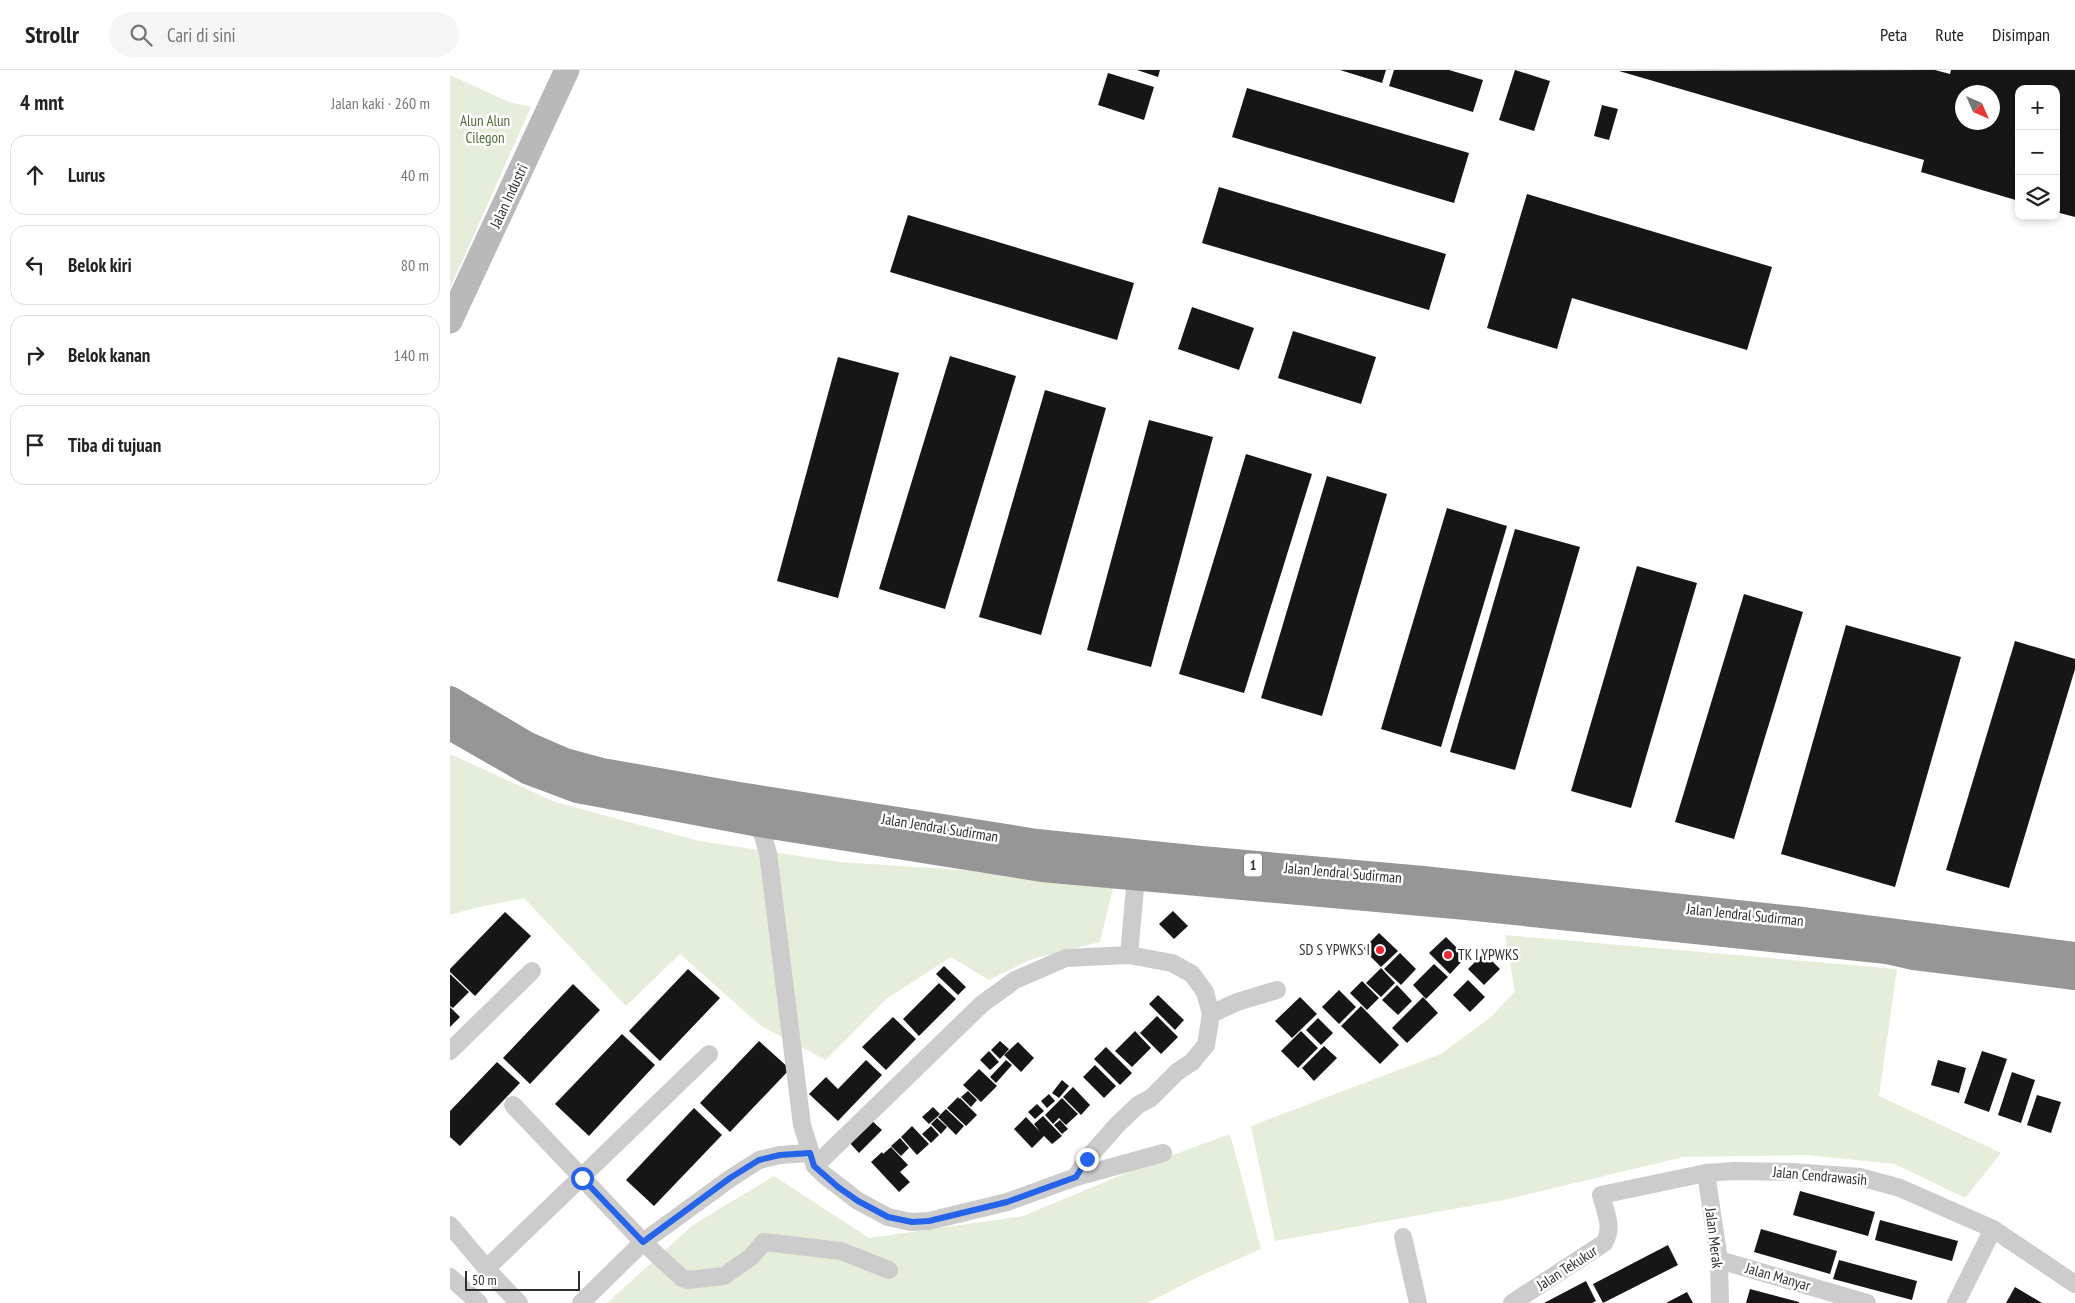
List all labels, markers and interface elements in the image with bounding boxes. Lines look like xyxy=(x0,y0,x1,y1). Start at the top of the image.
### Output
search box xyxy=(109,12,459,57)
text: Strollr xyxy=(25,19,79,50)
icon: search xyxy=(127,21,155,49)
text: Cari di sini xyxy=(167,23,236,47)
text: Peta xyxy=(1880,23,1907,46)
text: Rute xyxy=(1935,23,1964,46)
text: Disimpan xyxy=(1992,23,2050,46)
north arrow xyxy=(1955,85,2000,130)
map controls xyxy=(2015,85,2060,220)
button: + xyxy=(2015,85,2060,130)
text: 4 mnt xyxy=(20,89,64,116)
text: Jalan kaki · 260 m xyxy=(331,93,430,113)
park label: Alun Alun Cilegon xyxy=(460,111,510,147)
button: − xyxy=(2015,130,2060,175)
icon: ahead xyxy=(21,161,49,189)
street label: Jalan Industri xyxy=(485,161,532,232)
text: Lurus xyxy=(68,163,105,187)
text: 40 m xyxy=(401,165,429,185)
button: layers xyxy=(2015,175,2060,220)
icon: left xyxy=(21,251,49,279)
text: Belok kiri xyxy=(68,253,132,277)
text: 80 m xyxy=(401,255,429,275)
icon: right xyxy=(21,341,49,369)
text: Belok kanan xyxy=(68,343,150,367)
text: 140 m xyxy=(394,345,429,365)
icon: arrive xyxy=(21,431,49,459)
text: Tiba di tujuan xyxy=(68,433,161,457)
street label: Jalan Jendral Sudirman xyxy=(879,809,1000,846)
road number: 1 xyxy=(1244,854,1262,876)
street label: Jalan Jendral Sudirman xyxy=(1283,858,1402,887)
street label: Jalan Jendral Sudirman xyxy=(1685,899,1805,930)
place label: SD S YPWKS I xyxy=(1299,940,1370,959)
marker: SD S YPWKS I xyxy=(1374,944,1386,956)
place label: TK I YPWKS xyxy=(1458,945,1519,964)
marker: TK I YPWKS xyxy=(1442,949,1454,961)
route end xyxy=(1076,1148,1099,1171)
street label: Jalan Cendrawasih xyxy=(1771,1162,1868,1189)
route start xyxy=(571,1167,594,1190)
street label: Jalan Merak xyxy=(1701,1206,1728,1269)
street label: Jalan Tekukur xyxy=(1532,1240,1601,1295)
street label: Jalan Manyar xyxy=(1742,1258,1814,1295)
scale bar xyxy=(465,1268,580,1291)
text: 50 m xyxy=(472,1271,497,1289)

